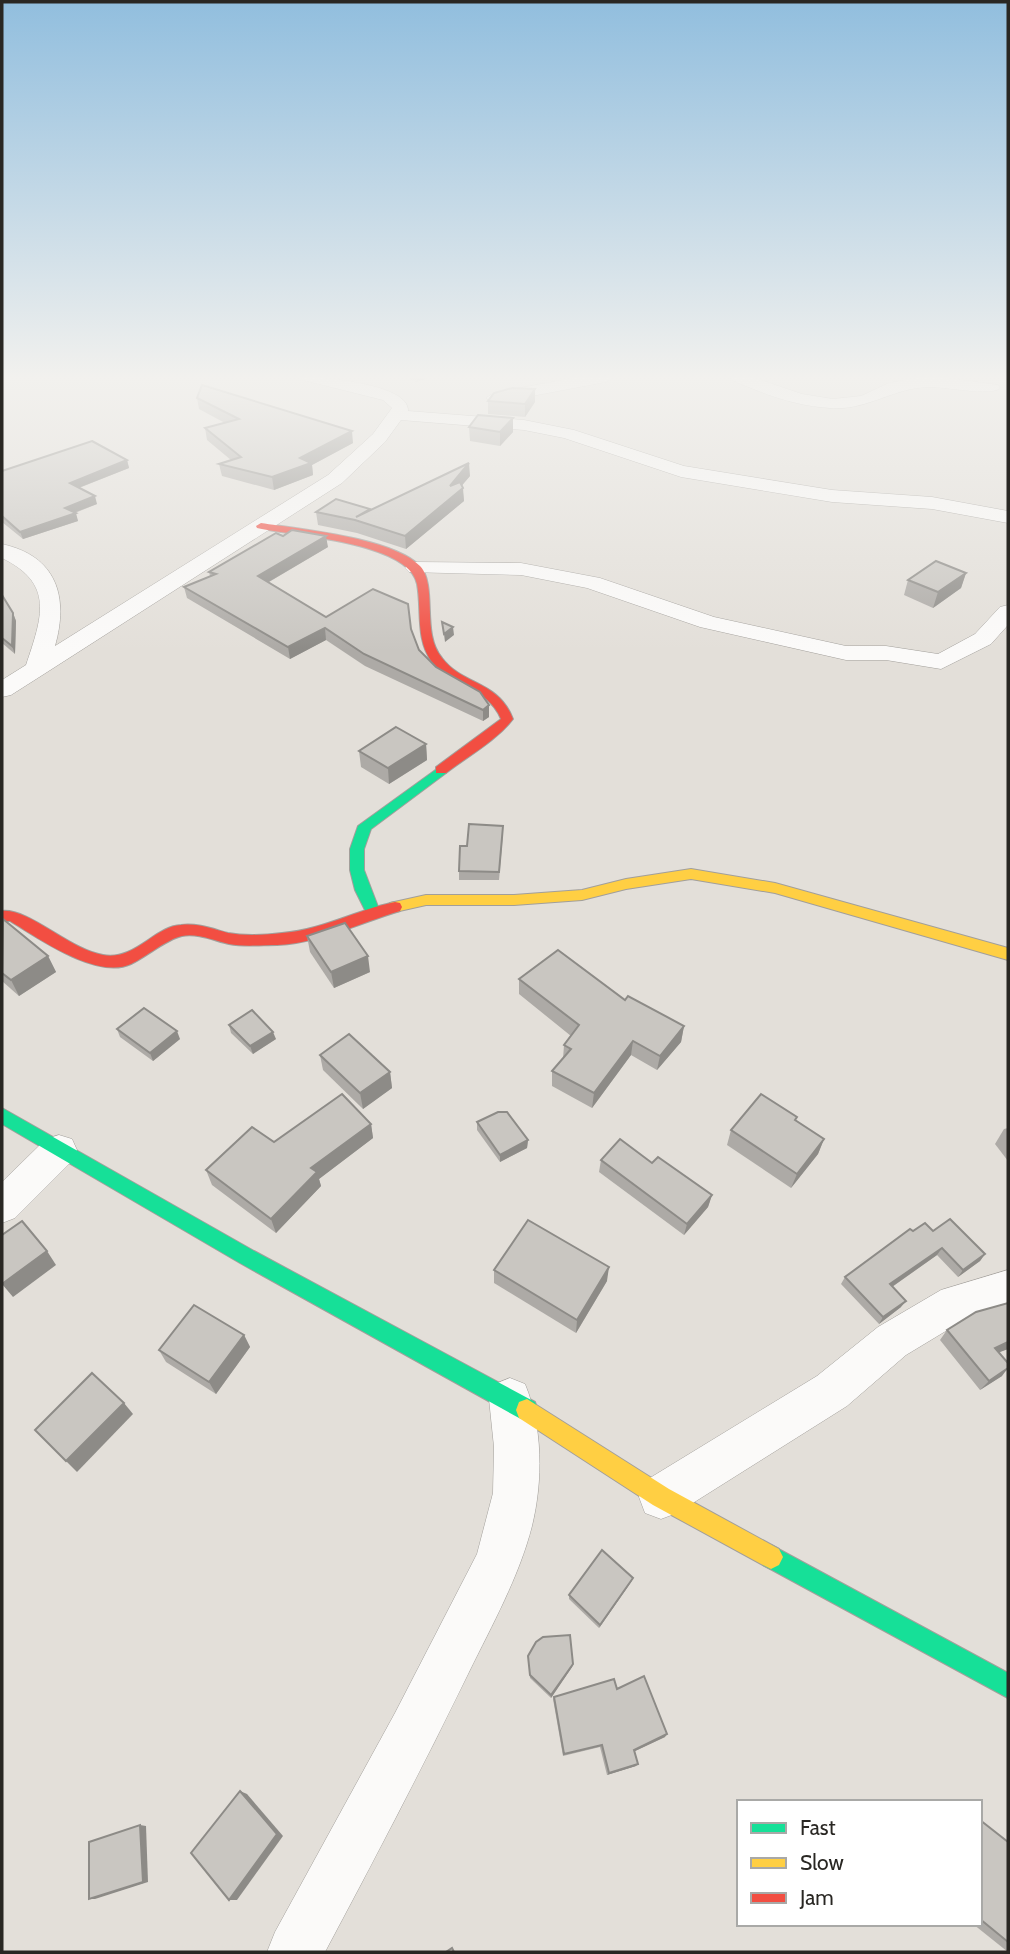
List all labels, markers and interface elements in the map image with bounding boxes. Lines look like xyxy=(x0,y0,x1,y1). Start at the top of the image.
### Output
legend xyxy=(737,1800,982,1926)
text: Fast xyxy=(800,1815,836,1840)
text: Slow xyxy=(800,1850,844,1875)
text: Jam xyxy=(799,1885,834,1910)

